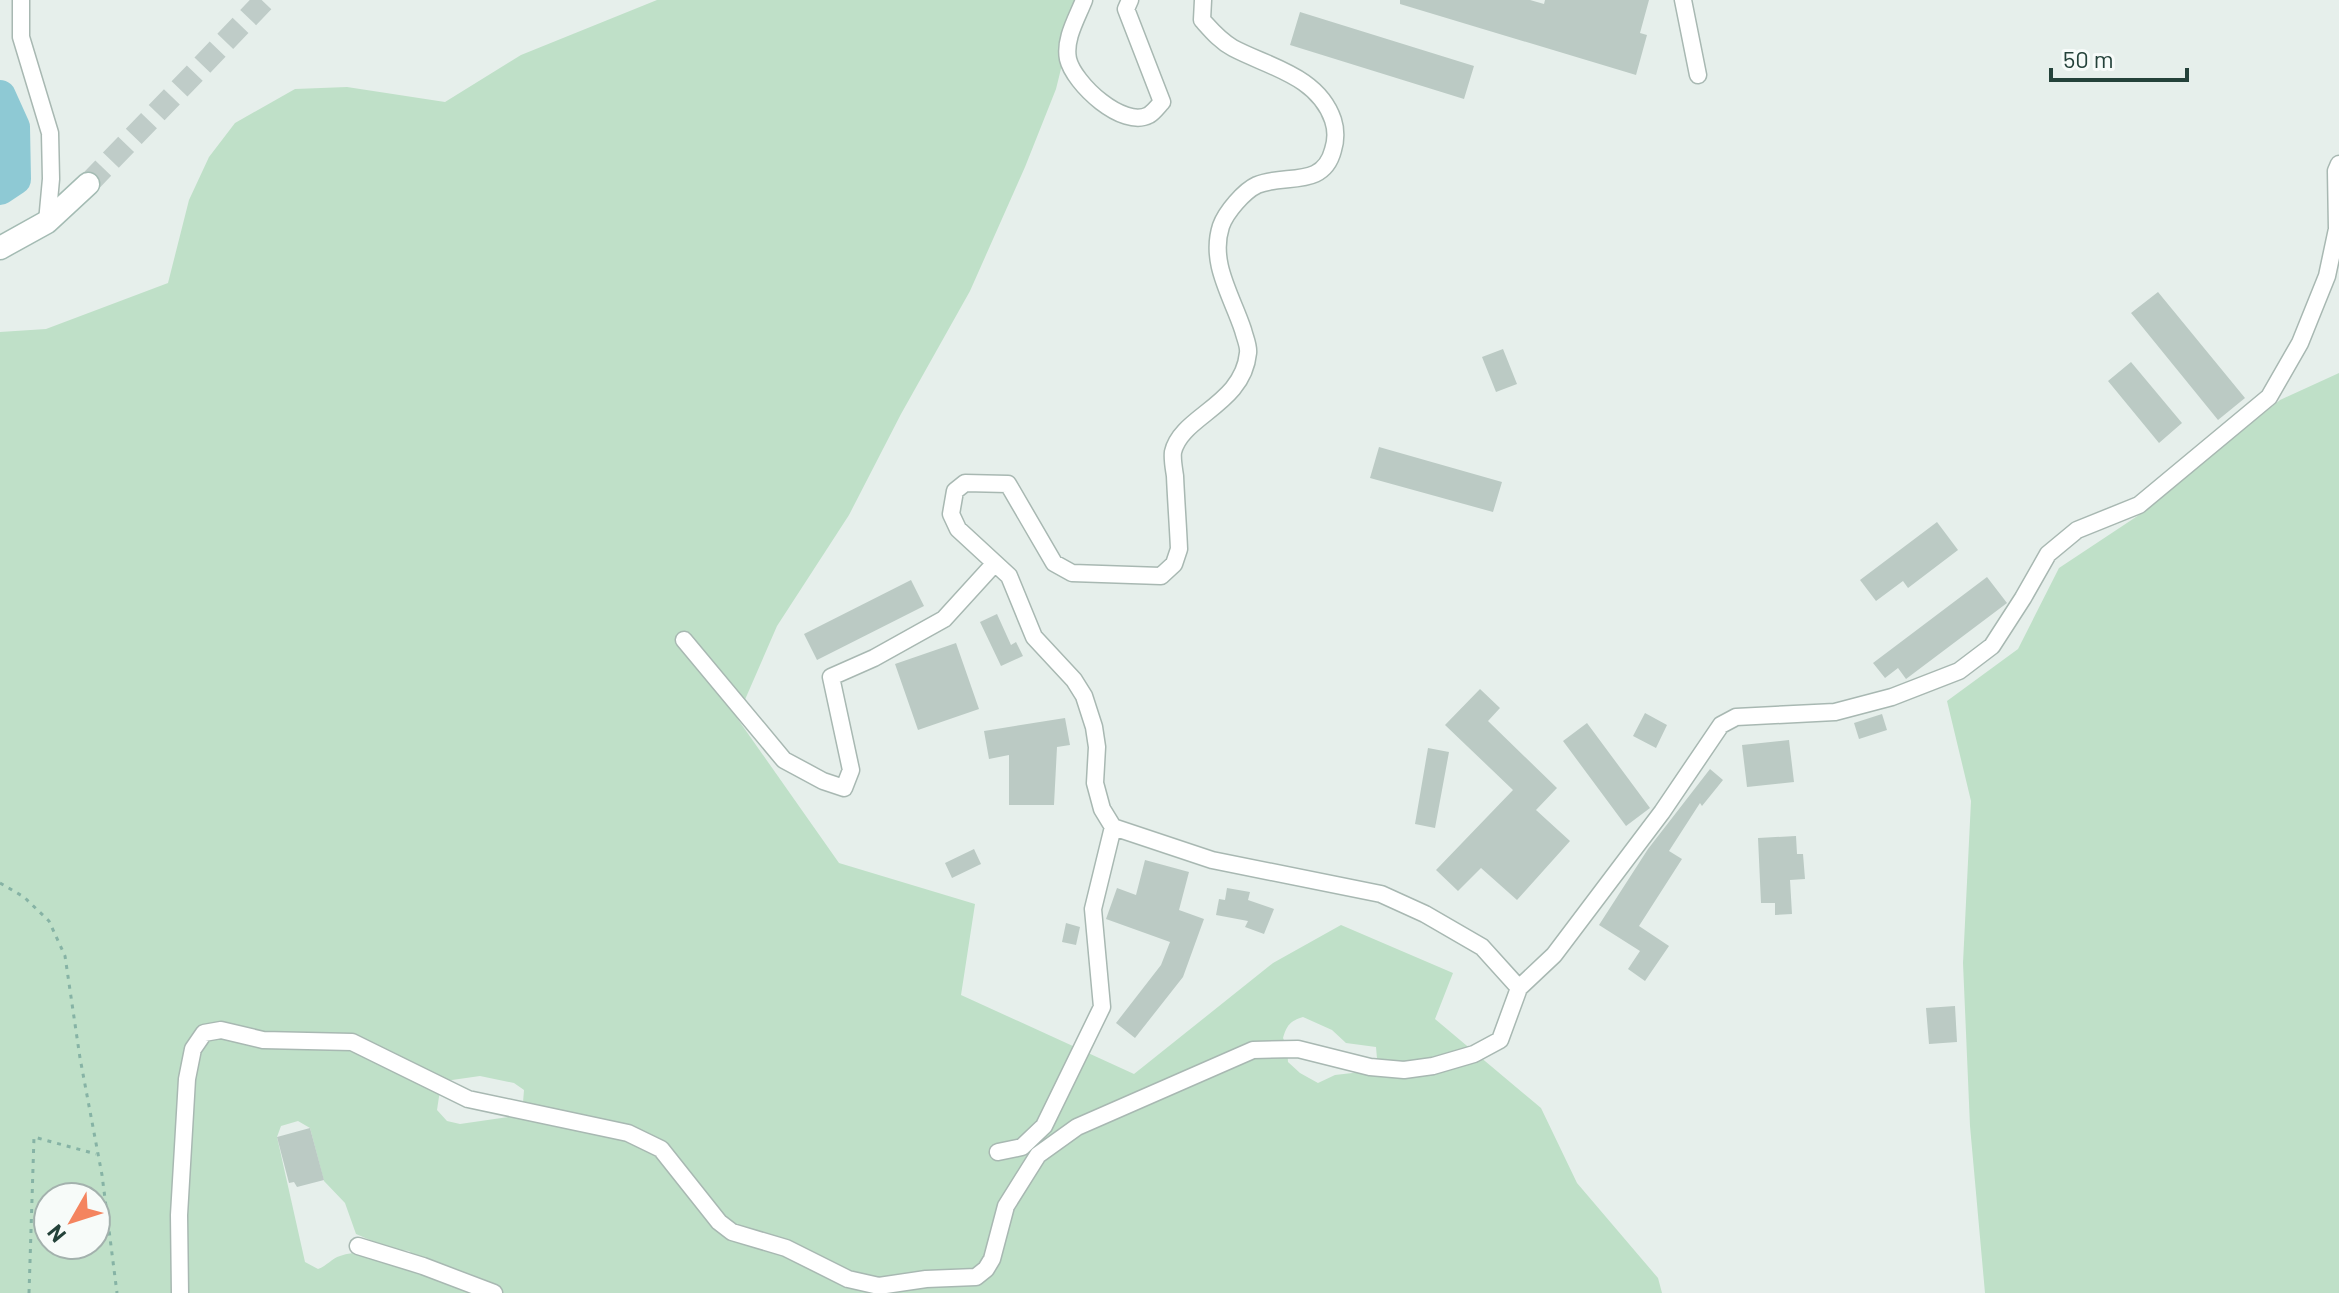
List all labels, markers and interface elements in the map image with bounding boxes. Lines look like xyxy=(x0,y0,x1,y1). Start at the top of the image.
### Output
scale bar xyxy=(2051,32,2187,82)
text: 50 m xyxy=(2063,44,2114,73)
north arrow xyxy=(32,1181,112,1261)
text: N xyxy=(41,1220,70,1248)

